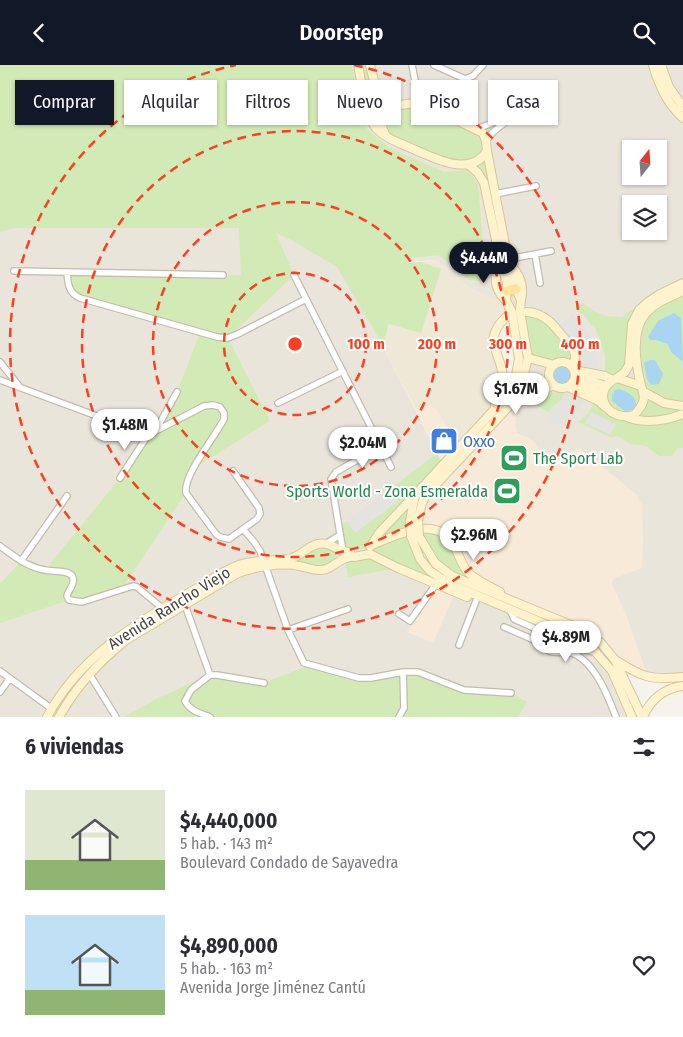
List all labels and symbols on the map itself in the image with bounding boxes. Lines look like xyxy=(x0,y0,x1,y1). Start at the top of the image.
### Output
north arrow xyxy=(622,140,668,185)
pin: $4.44M xyxy=(443,241,525,284)
centre of rings xyxy=(286,335,304,353)
text: 100 m xyxy=(347,335,385,353)
text: 200 m xyxy=(417,335,456,353)
text: 300 m xyxy=(488,335,527,353)
text: 400 m xyxy=(561,335,599,353)
pin: $1.67M xyxy=(475,373,557,415)
pin: $1.48M xyxy=(84,409,166,451)
shop icon: Oxxo xyxy=(429,426,459,456)
pin: $2.04M xyxy=(322,427,404,469)
place label: Oxxo xyxy=(463,432,495,451)
sports icon: The Sport Lab xyxy=(499,443,529,473)
place label: The Sport Lab xyxy=(533,449,623,468)
sports icon: Sports World - Zona Esmeralda xyxy=(492,476,522,506)
place label: Sports World - Zona Esmeralda xyxy=(286,482,488,501)
pin: $2.96M xyxy=(433,519,515,561)
street label: Avenida Rancho Viejo xyxy=(104,563,234,653)
pin: $4.89M xyxy=(525,621,607,663)

